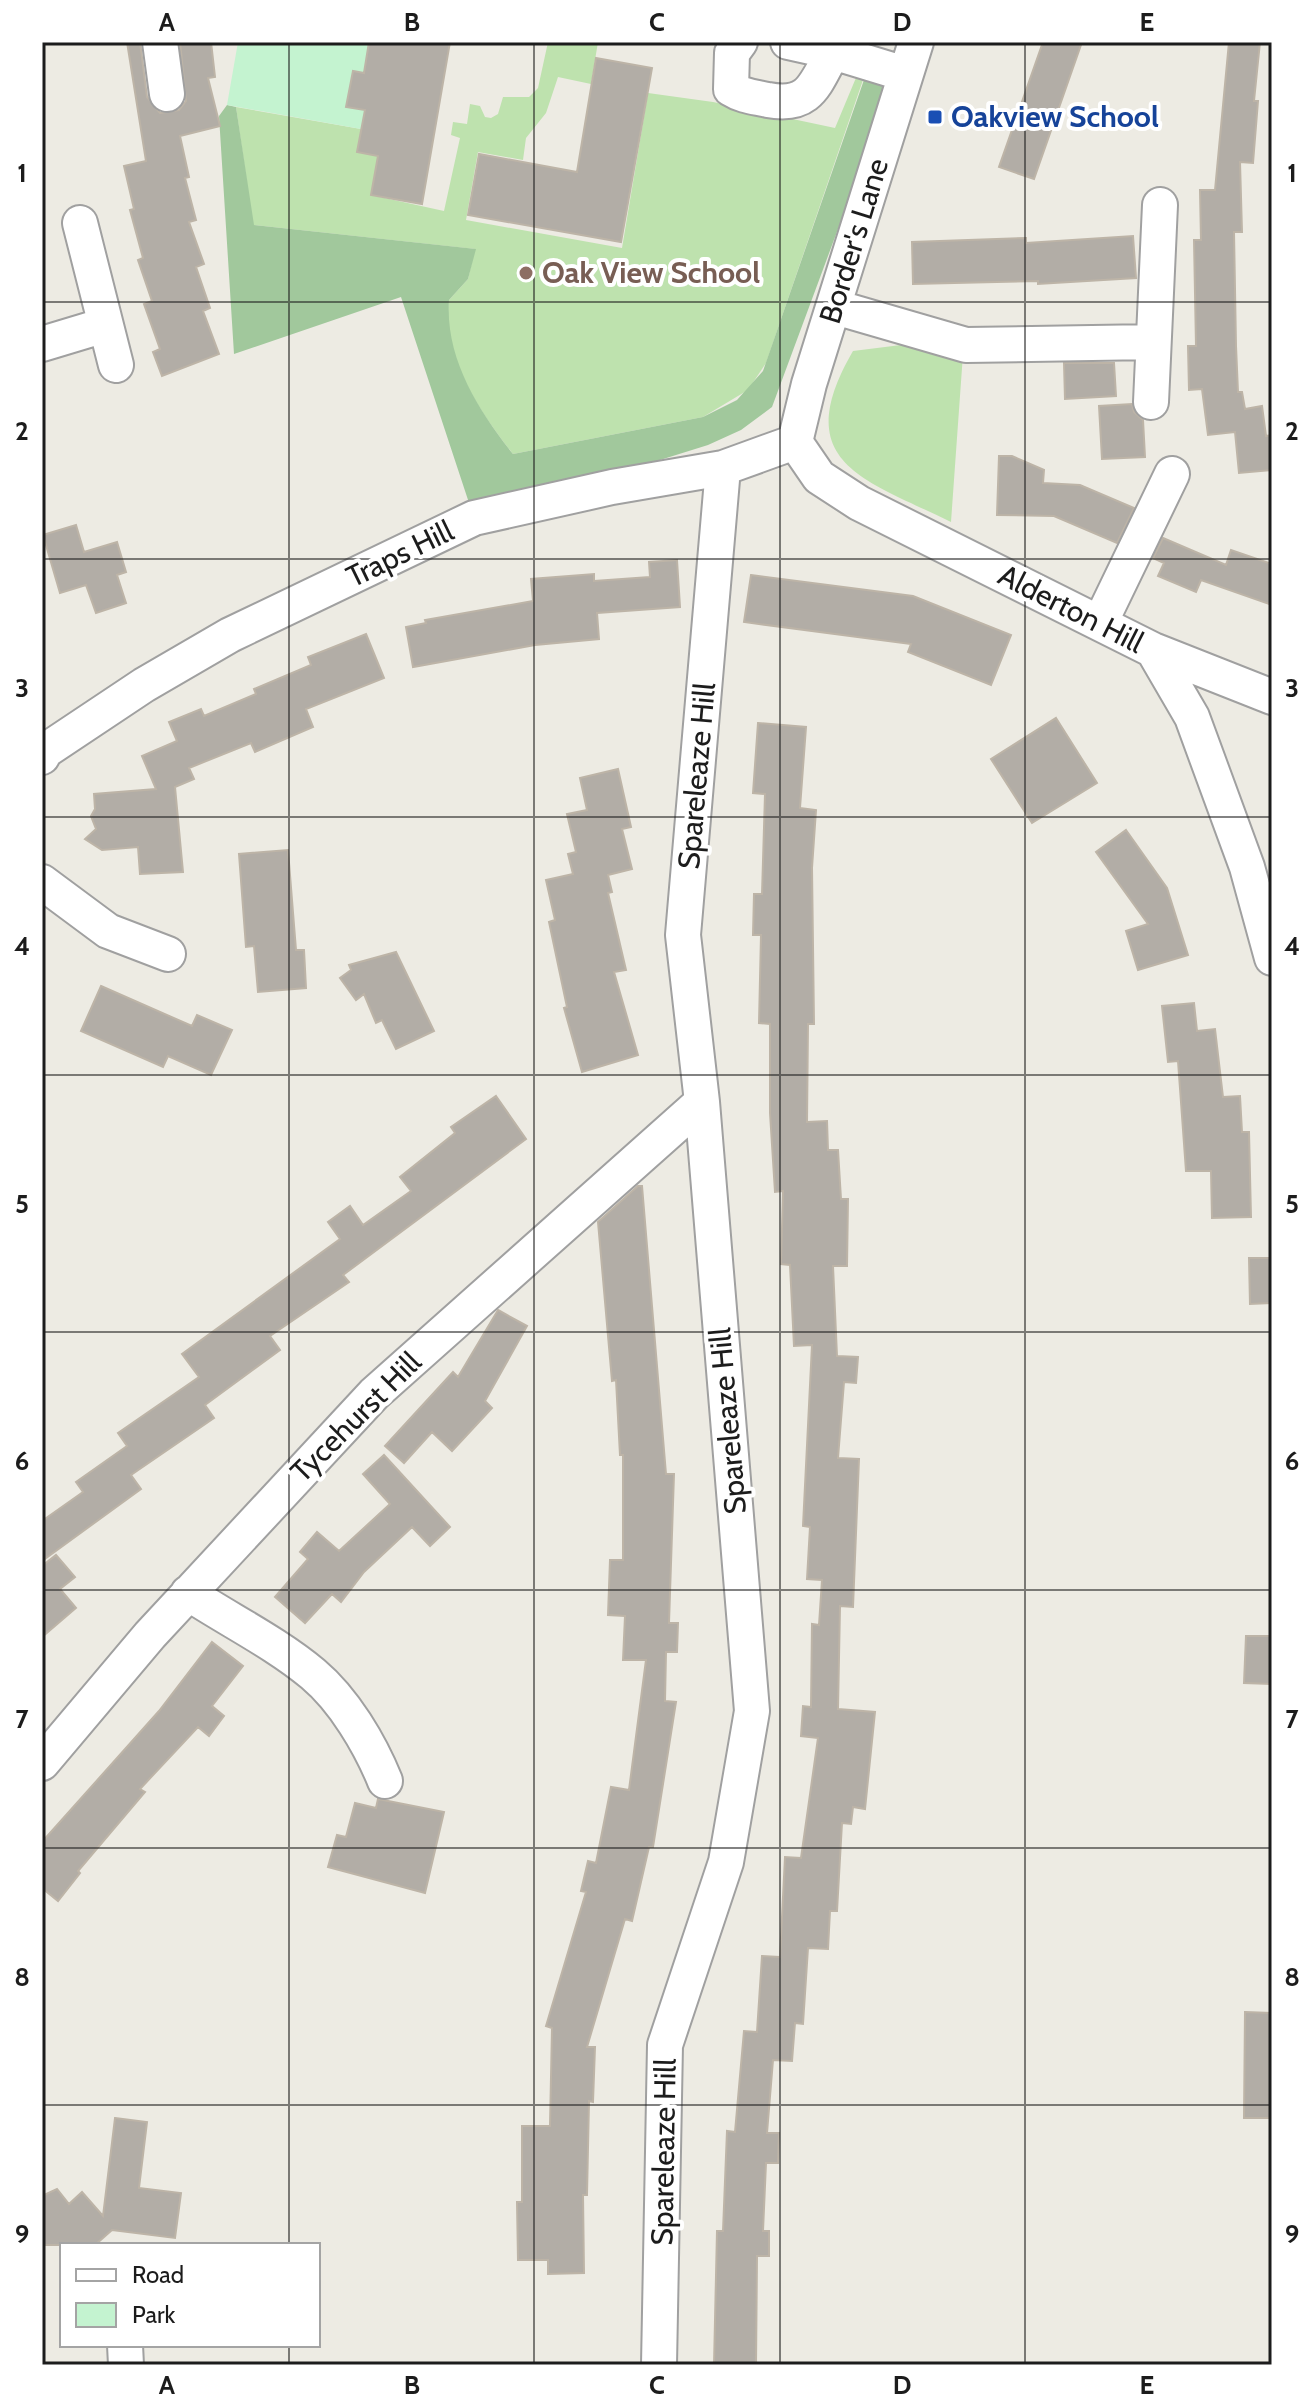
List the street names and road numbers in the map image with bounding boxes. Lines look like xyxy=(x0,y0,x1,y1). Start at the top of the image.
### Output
street label: Border's Lane xyxy=(811,154,896,328)
street label: Traps Hill xyxy=(340,512,459,595)
street label: Alderton Hill xyxy=(992,556,1150,661)
street label: Spareleaze Hill xyxy=(670,681,723,871)
street label: Spareleaze Hill xyxy=(701,1326,754,1516)
street label: Tycehurst Hill xyxy=(283,1344,429,1490)
street label: Spareleaze Hill xyxy=(643,2058,684,2246)

